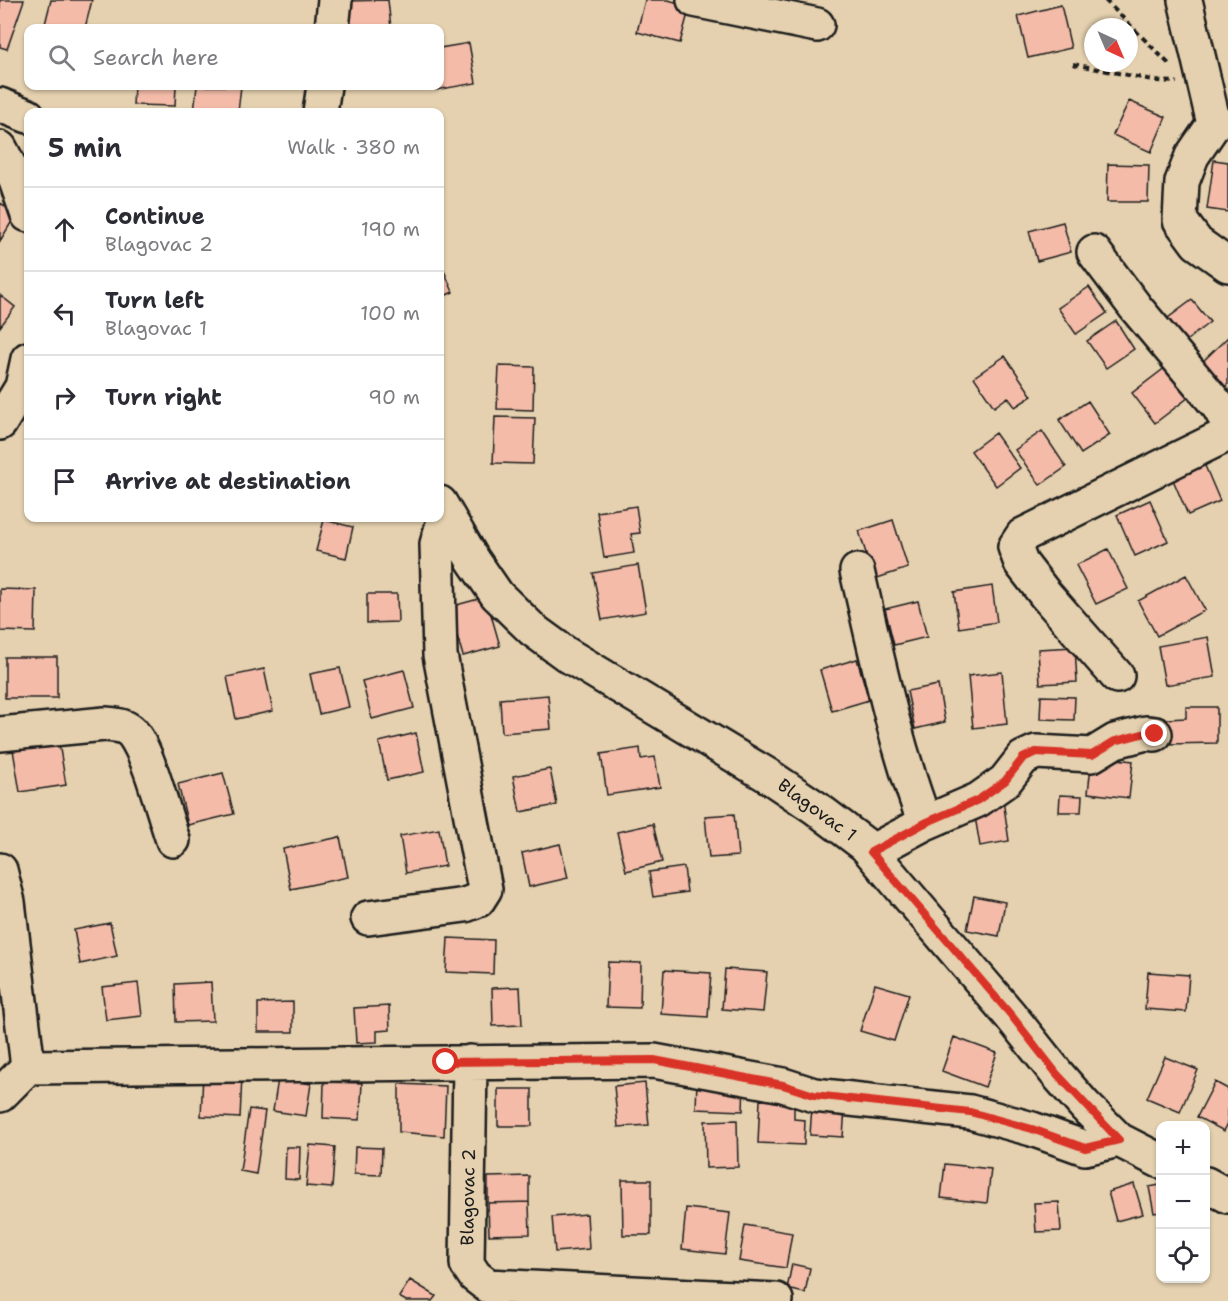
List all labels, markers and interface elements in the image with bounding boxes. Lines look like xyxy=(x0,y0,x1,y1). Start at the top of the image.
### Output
north arrow xyxy=(1084,18,1138,72)
search box xyxy=(24,24,444,90)
icon: search xyxy=(45,41,78,74)
text: Search here xyxy=(93,43,219,72)
text: 5 min xyxy=(48,130,122,165)
text: Walk · 380 m xyxy=(287,134,420,160)
text: Continue xyxy=(105,202,205,231)
icon: ahead xyxy=(48,213,81,246)
text: 190 m xyxy=(361,216,420,242)
text: Blagovac 2 xyxy=(105,231,213,257)
text: Turn left xyxy=(105,286,204,315)
icon: left xyxy=(48,297,81,330)
text: 100 m xyxy=(360,300,420,326)
text: Blagovac 1 xyxy=(105,315,207,341)
icon: right xyxy=(48,381,81,414)
text: Turn right xyxy=(105,383,222,412)
text: 90 m xyxy=(368,384,420,410)
icon: arrive xyxy=(48,465,81,498)
text: Arrive at destination xyxy=(105,467,351,496)
route end xyxy=(1141,720,1167,746)
street label: Blagovac 1 xyxy=(773,773,861,847)
route start xyxy=(432,1048,458,1074)
map controls xyxy=(1156,1121,1210,1283)
button: + xyxy=(1156,1121,1210,1175)
street label: Blagovac 2 xyxy=(455,1148,481,1246)
button: − xyxy=(1156,1175,1210,1229)
button: locate xyxy=(1156,1229,1210,1283)

